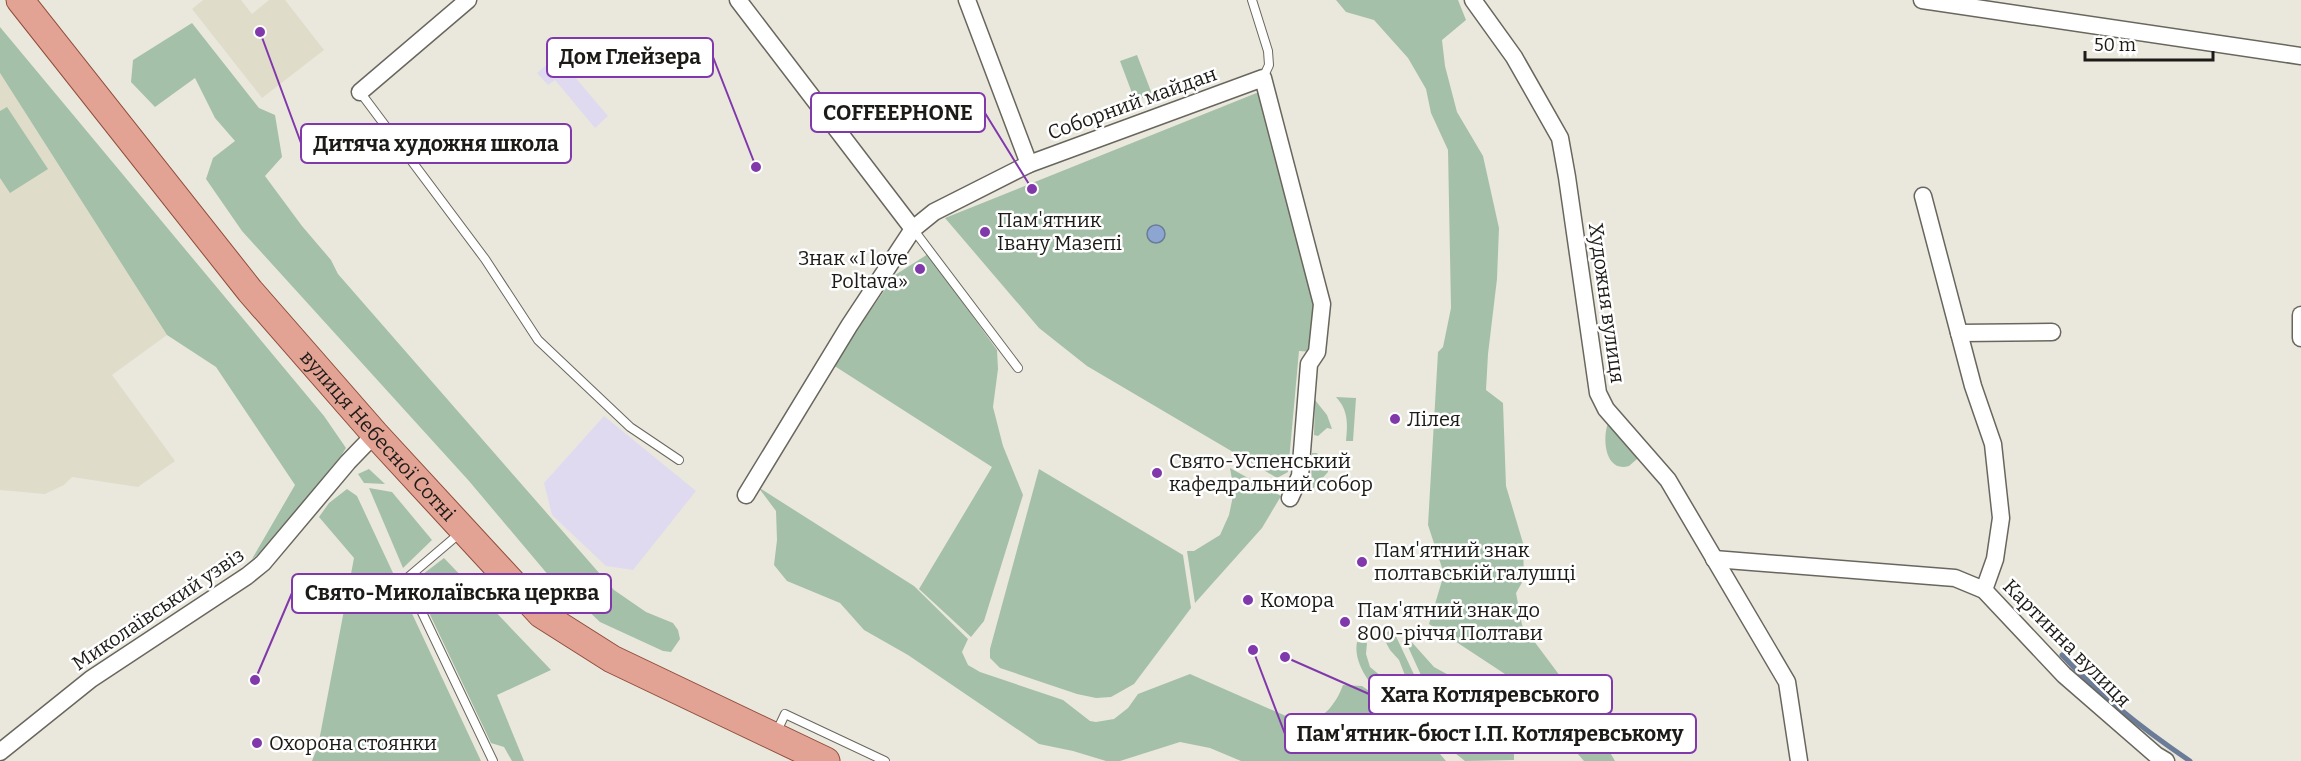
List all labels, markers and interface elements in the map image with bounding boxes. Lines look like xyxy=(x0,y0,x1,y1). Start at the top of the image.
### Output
scale bar xyxy=(2085,24,2212,62)
text: 50 m xyxy=(2094,34,2136,56)
callout: Дом Глейзера xyxy=(547,38,713,77)
text: Дом Глейзера xyxy=(559,44,701,70)
street label: Соборний майдан xyxy=(1044,61,1220,145)
callout: COFFEEPHONE xyxy=(811,93,985,132)
text: COFFEEPHONE xyxy=(823,100,973,126)
callout: Дитяча художня школа xyxy=(301,124,571,163)
text: Дитяча художня школа xyxy=(313,131,559,157)
place label: Пам'ятник Івану Мазепі xyxy=(997,208,1122,255)
street label: Художня вулиця xyxy=(1584,221,1630,385)
marker: Пам'ятник Івану Мазепі xyxy=(978,225,992,239)
place label: Знак «I love Poltava» xyxy=(798,246,908,293)
marker: Знак «I love Poltava» xyxy=(913,262,927,276)
street label: вулиця Небесної Сотні xyxy=(295,345,461,526)
place label: Лілея xyxy=(1407,407,1461,431)
marker: Лілея xyxy=(1388,412,1402,426)
place label: Свято-Успенський кафедральний собор xyxy=(1169,449,1373,496)
marker: Свято-Успенський кафедральний собор xyxy=(1150,466,1164,480)
place label: Пам'ятний знак полтавській галушці xyxy=(1374,538,1576,585)
street label: Миколаївський узвіз xyxy=(68,543,248,675)
marker: Пам'ятний знак полтавській галушці xyxy=(1355,555,1369,569)
callout: Свято-Миколаївська церква xyxy=(292,574,611,613)
street label: Картинна вулиця xyxy=(1998,574,2136,712)
text: Свято-Миколаївська церква xyxy=(305,580,599,606)
place label: Комора xyxy=(1260,588,1334,612)
marker: Комора xyxy=(1241,593,1255,607)
place label: Пам'ятний знак до 800-річчя Полтави xyxy=(1357,598,1543,645)
marker: Пам'ятний знак до 800-річчя Полтави xyxy=(1338,615,1352,629)
callout: Хата Котляревського xyxy=(1369,675,1612,714)
text: Хата Котляревського xyxy=(1381,682,1599,708)
callout: Пам'ятник-бюст І.П. Котляревському xyxy=(1285,714,1696,753)
text: Пам'ятник-бюст І.П. Котляревському xyxy=(1297,721,1684,747)
place label: Охорона стоянки xyxy=(269,731,437,755)
marker: Охорона стоянки xyxy=(250,736,264,750)

